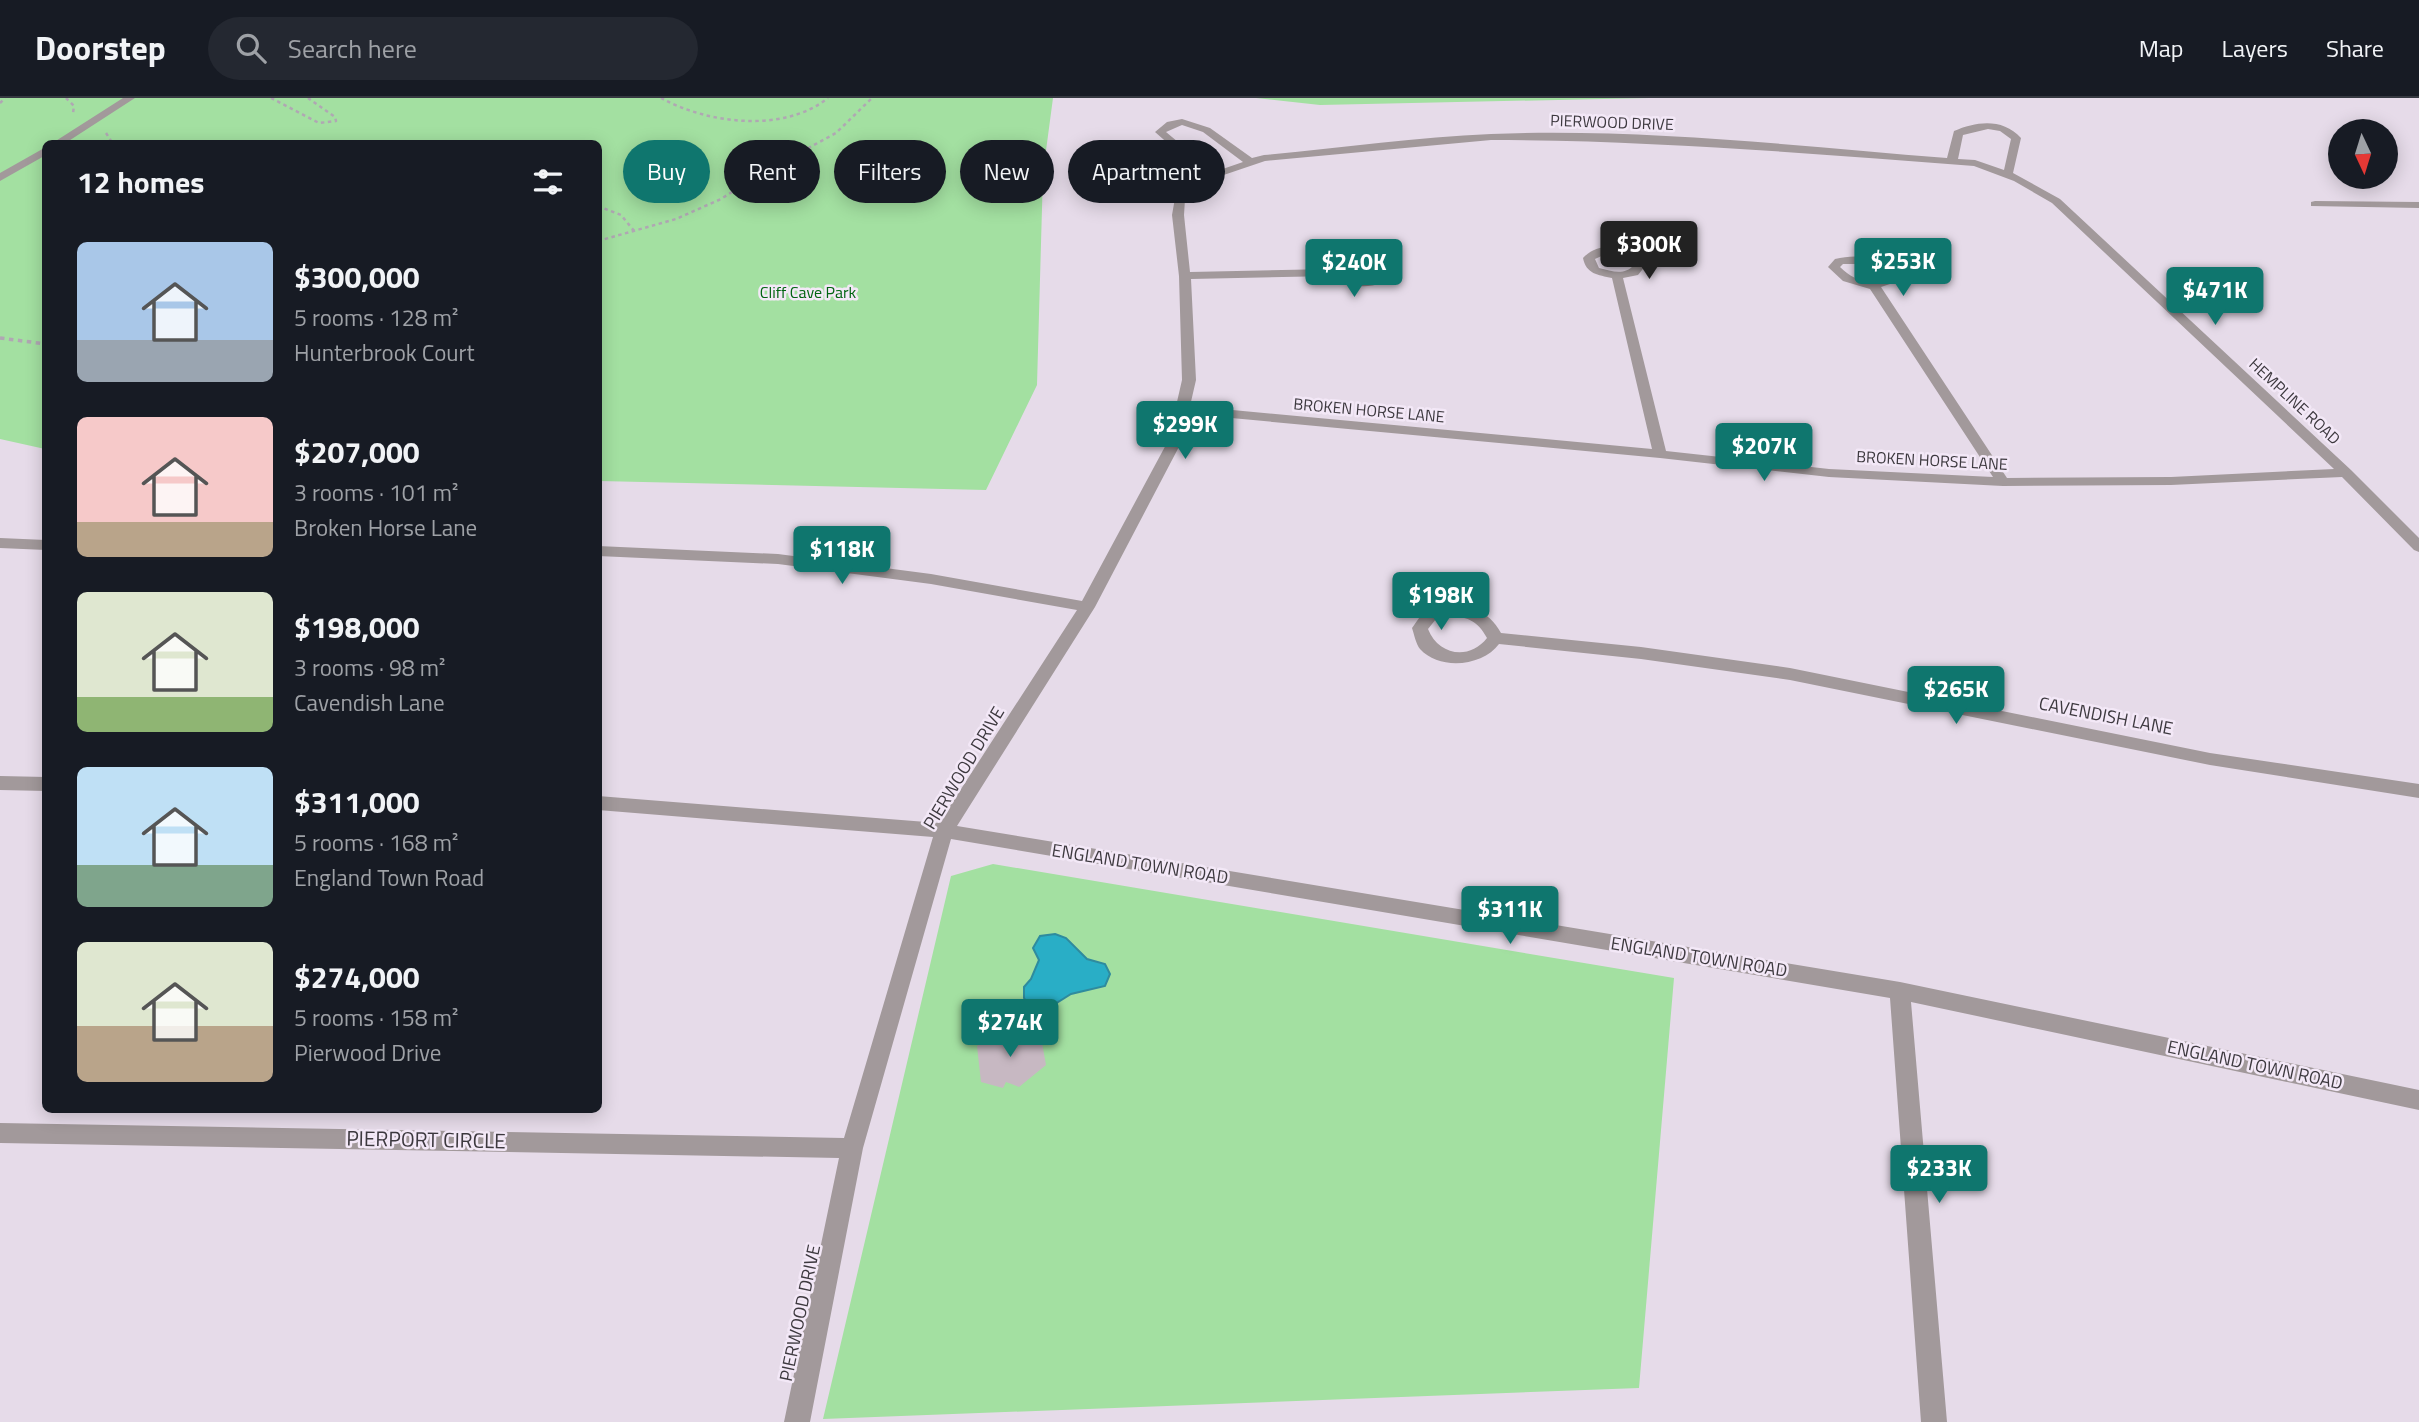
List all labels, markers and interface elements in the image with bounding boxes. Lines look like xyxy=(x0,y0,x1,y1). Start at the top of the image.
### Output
search box xyxy=(208,17,698,80)
text: Doorstep xyxy=(35,23,166,73)
icon: search xyxy=(232,29,270,67)
text: Search here xyxy=(288,29,417,68)
text: Map xyxy=(2139,30,2184,66)
text: Layers xyxy=(2222,30,2288,66)
text: Share xyxy=(2326,30,2384,66)
street label: PIERWOOD DRIVE xyxy=(1550,108,1674,136)
north arrow xyxy=(2328,119,2398,189)
map controls xyxy=(2328,119,2398,189)
chip: Buy xyxy=(623,140,710,203)
chip: Rent xyxy=(724,140,820,203)
chip: Filters xyxy=(834,140,946,203)
chip: New xyxy=(960,140,1054,203)
chip: Apartment xyxy=(1068,140,1225,203)
text: 12 homes xyxy=(77,159,204,205)
icon: filters xyxy=(529,163,567,201)
pin: $300K xyxy=(1600,222,1698,281)
text: $300K xyxy=(1616,226,1682,261)
pin: $253K xyxy=(1854,238,1952,298)
pin: $240K xyxy=(1305,240,1403,299)
text: $253K xyxy=(1870,243,1936,278)
text: $240K xyxy=(1321,244,1387,279)
text: $300,000 xyxy=(294,254,420,300)
pin: $471K xyxy=(2166,268,2264,327)
icon: home xyxy=(133,270,217,354)
text: $471K xyxy=(2182,272,2248,307)
park label: Cliff Cave Park xyxy=(760,280,857,304)
text: 5 rooms · 128 m² xyxy=(294,300,458,335)
text: Hunterbrook Court xyxy=(294,335,475,370)
street label: HEMPLINE ROAD xyxy=(2244,352,2346,450)
street label: BROKEN HORSE LANE xyxy=(1292,391,1446,429)
pin: $299K xyxy=(1136,402,1234,461)
text: $299K xyxy=(1152,406,1218,441)
pin: $207K xyxy=(1715,424,1813,483)
text: $207K xyxy=(1731,428,1797,463)
text: $207,000 xyxy=(294,429,420,475)
street label: BROKEN HORSE LANE xyxy=(1856,444,2009,476)
icon: home xyxy=(133,445,217,529)
text: 3 rooms · 101 m² xyxy=(294,475,458,510)
text: Broken Horse Lane xyxy=(294,510,477,545)
pin: $118K xyxy=(793,526,891,586)
text: $118K xyxy=(809,531,875,566)
pin: $198K xyxy=(1392,573,1490,632)
text: $198K xyxy=(1408,577,1474,612)
text: $198,000 xyxy=(294,604,420,650)
icon: home xyxy=(133,620,217,704)
text: 3 rooms · 98 m² xyxy=(294,650,445,685)
pin: $265K xyxy=(1907,666,2005,726)
text: $265K xyxy=(1923,671,1989,706)
text: Cavendish Lane xyxy=(294,685,445,720)
street label: CAVENDISH LANE xyxy=(2037,689,2175,742)
street label: PIERWOOD DRIVE xyxy=(916,701,1011,834)
text: $311,000 xyxy=(294,779,420,825)
icon: home xyxy=(133,795,217,879)
text: 5 rooms · 168 m² xyxy=(294,825,458,860)
street label: ENGLAND TOWN ROAD xyxy=(1050,836,1230,891)
text: England Town Road xyxy=(294,860,484,895)
pin: $311K xyxy=(1461,886,1559,946)
text: $311K xyxy=(1477,891,1543,926)
street label: ENGLAND TOWN ROAD xyxy=(1609,929,1789,984)
text: $274,000 xyxy=(294,954,420,1000)
icon: home xyxy=(133,970,217,1054)
text: 5 rooms · 158 m² xyxy=(294,1000,458,1035)
pin: $274K xyxy=(961,1000,1059,1059)
text: $274K xyxy=(977,1004,1043,1039)
street label: ENGLAND TOWN ROAD xyxy=(2165,1033,2345,1096)
text: Pierwood Drive xyxy=(294,1035,441,1070)
street label: PIERPORT CIRCLE xyxy=(346,1122,506,1156)
pin: $233K xyxy=(1890,1146,1988,1205)
text: $233K xyxy=(1906,1150,1972,1185)
street label: PIERWOOD DRIVE xyxy=(772,1242,827,1384)

